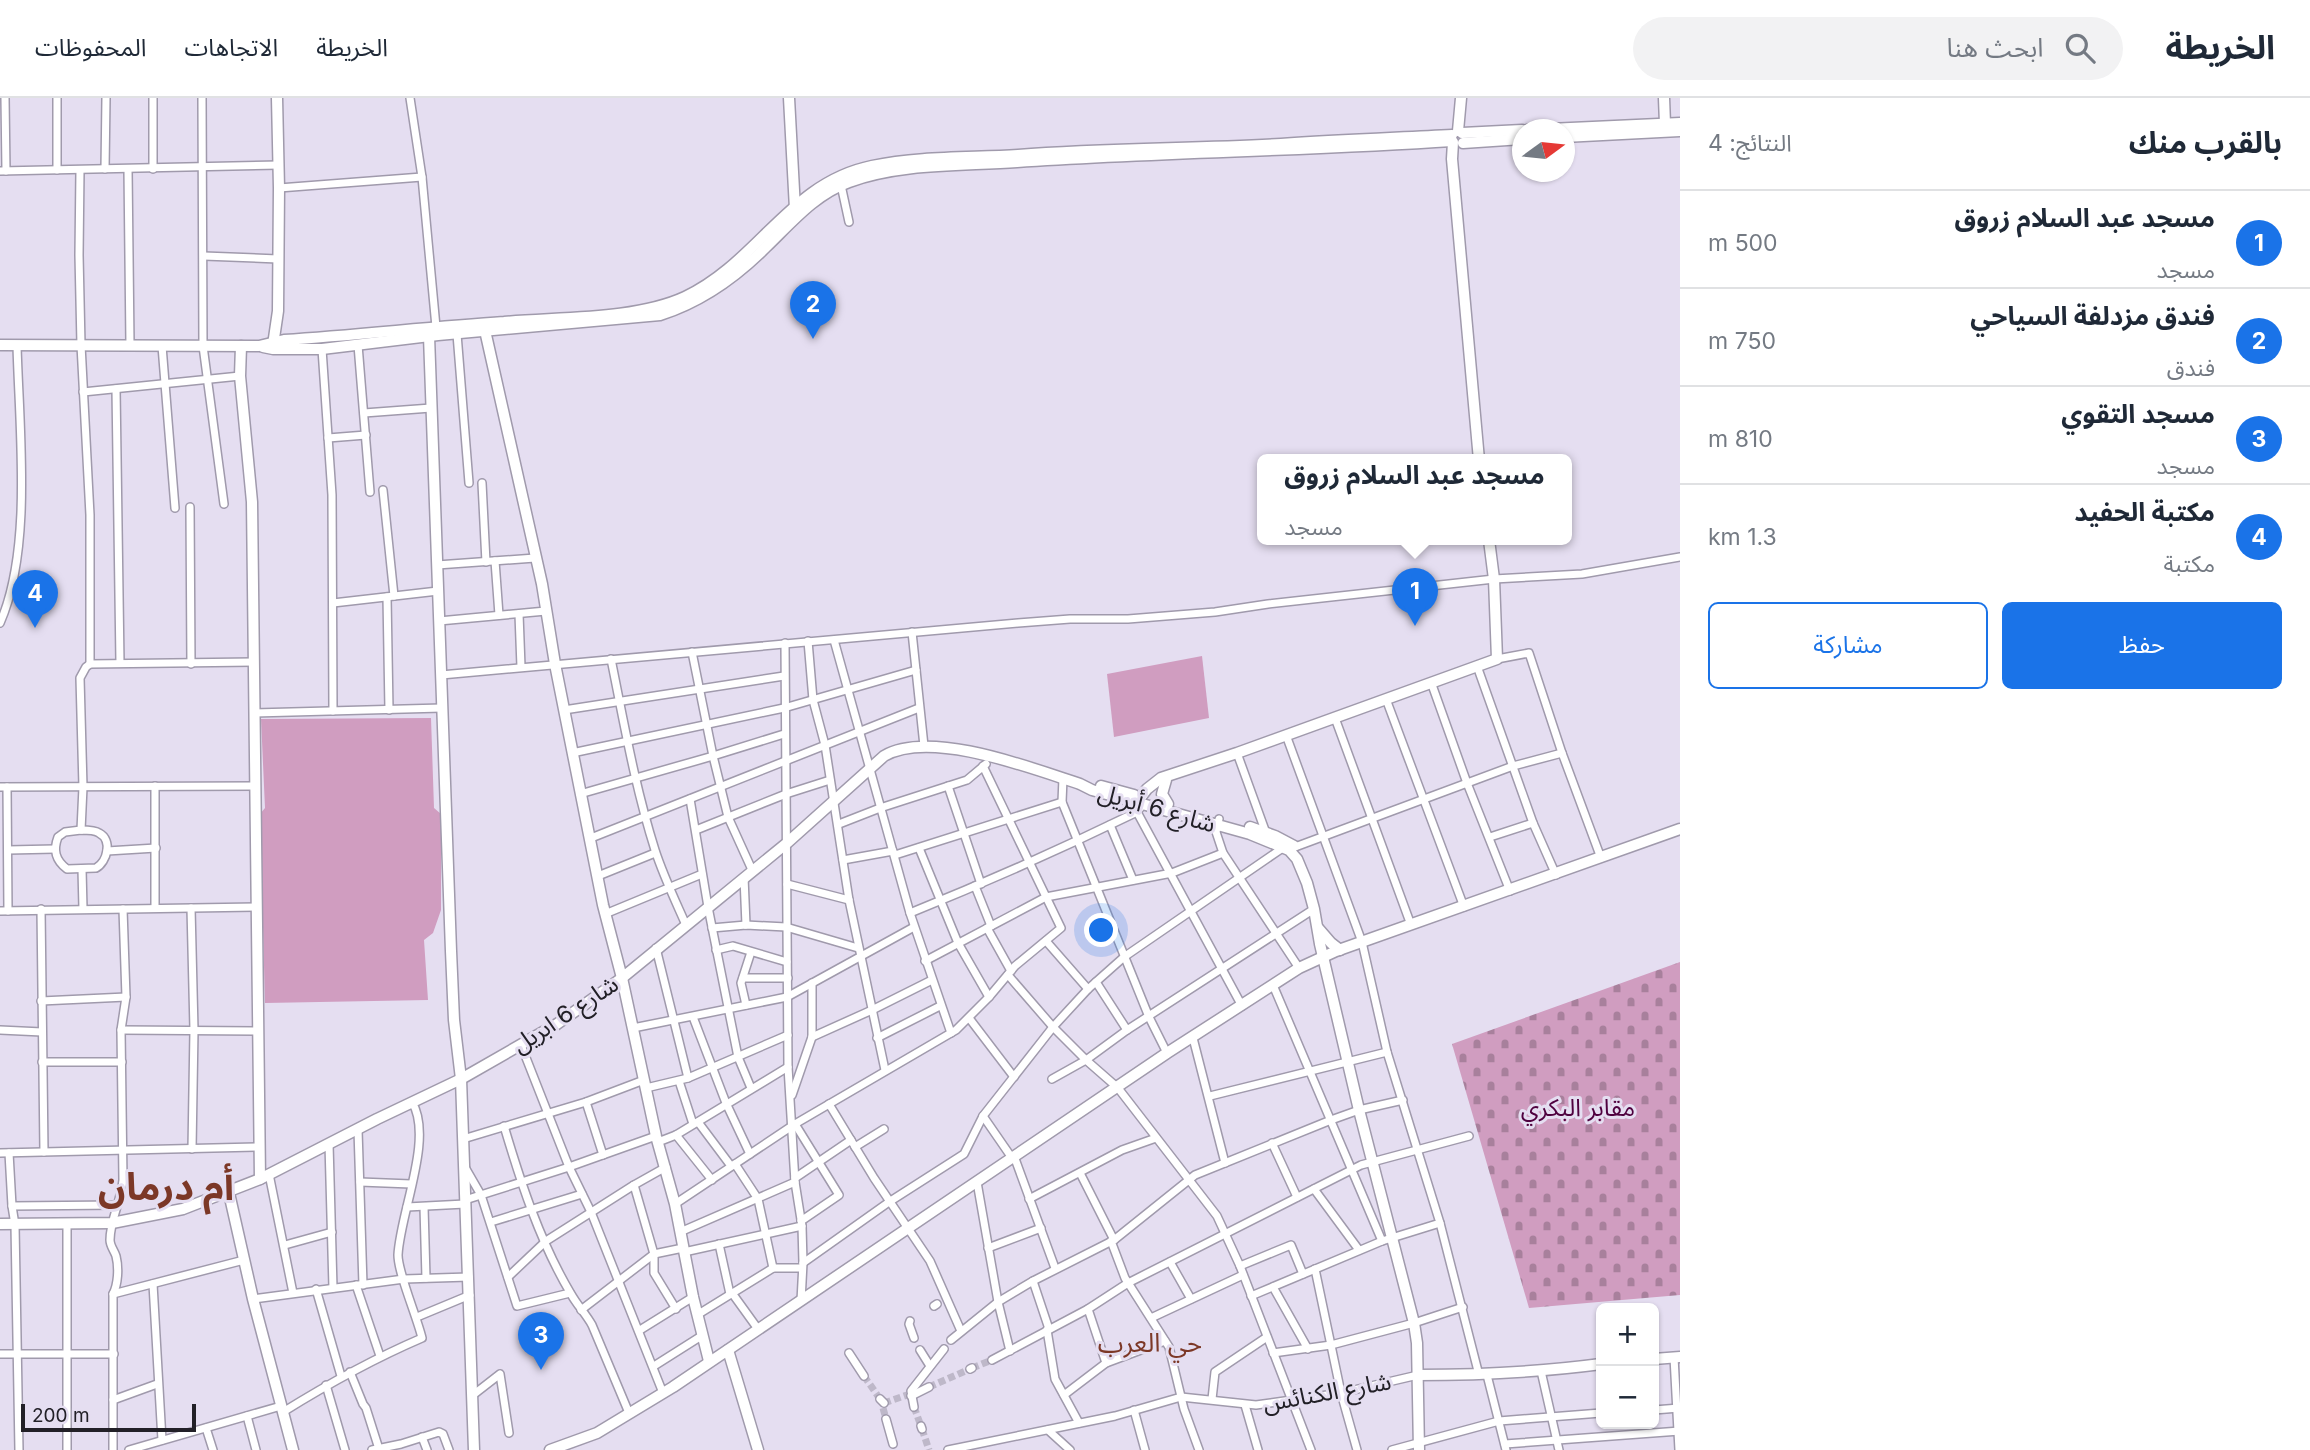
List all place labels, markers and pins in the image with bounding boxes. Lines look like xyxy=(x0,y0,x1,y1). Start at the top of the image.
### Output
pin: 2 xyxy=(790,281,836,339)
pin: 1 xyxy=(1392,568,1438,626)
pin: 4 xyxy=(12,570,58,628)
pin: 3 xyxy=(518,1312,564,1370)

